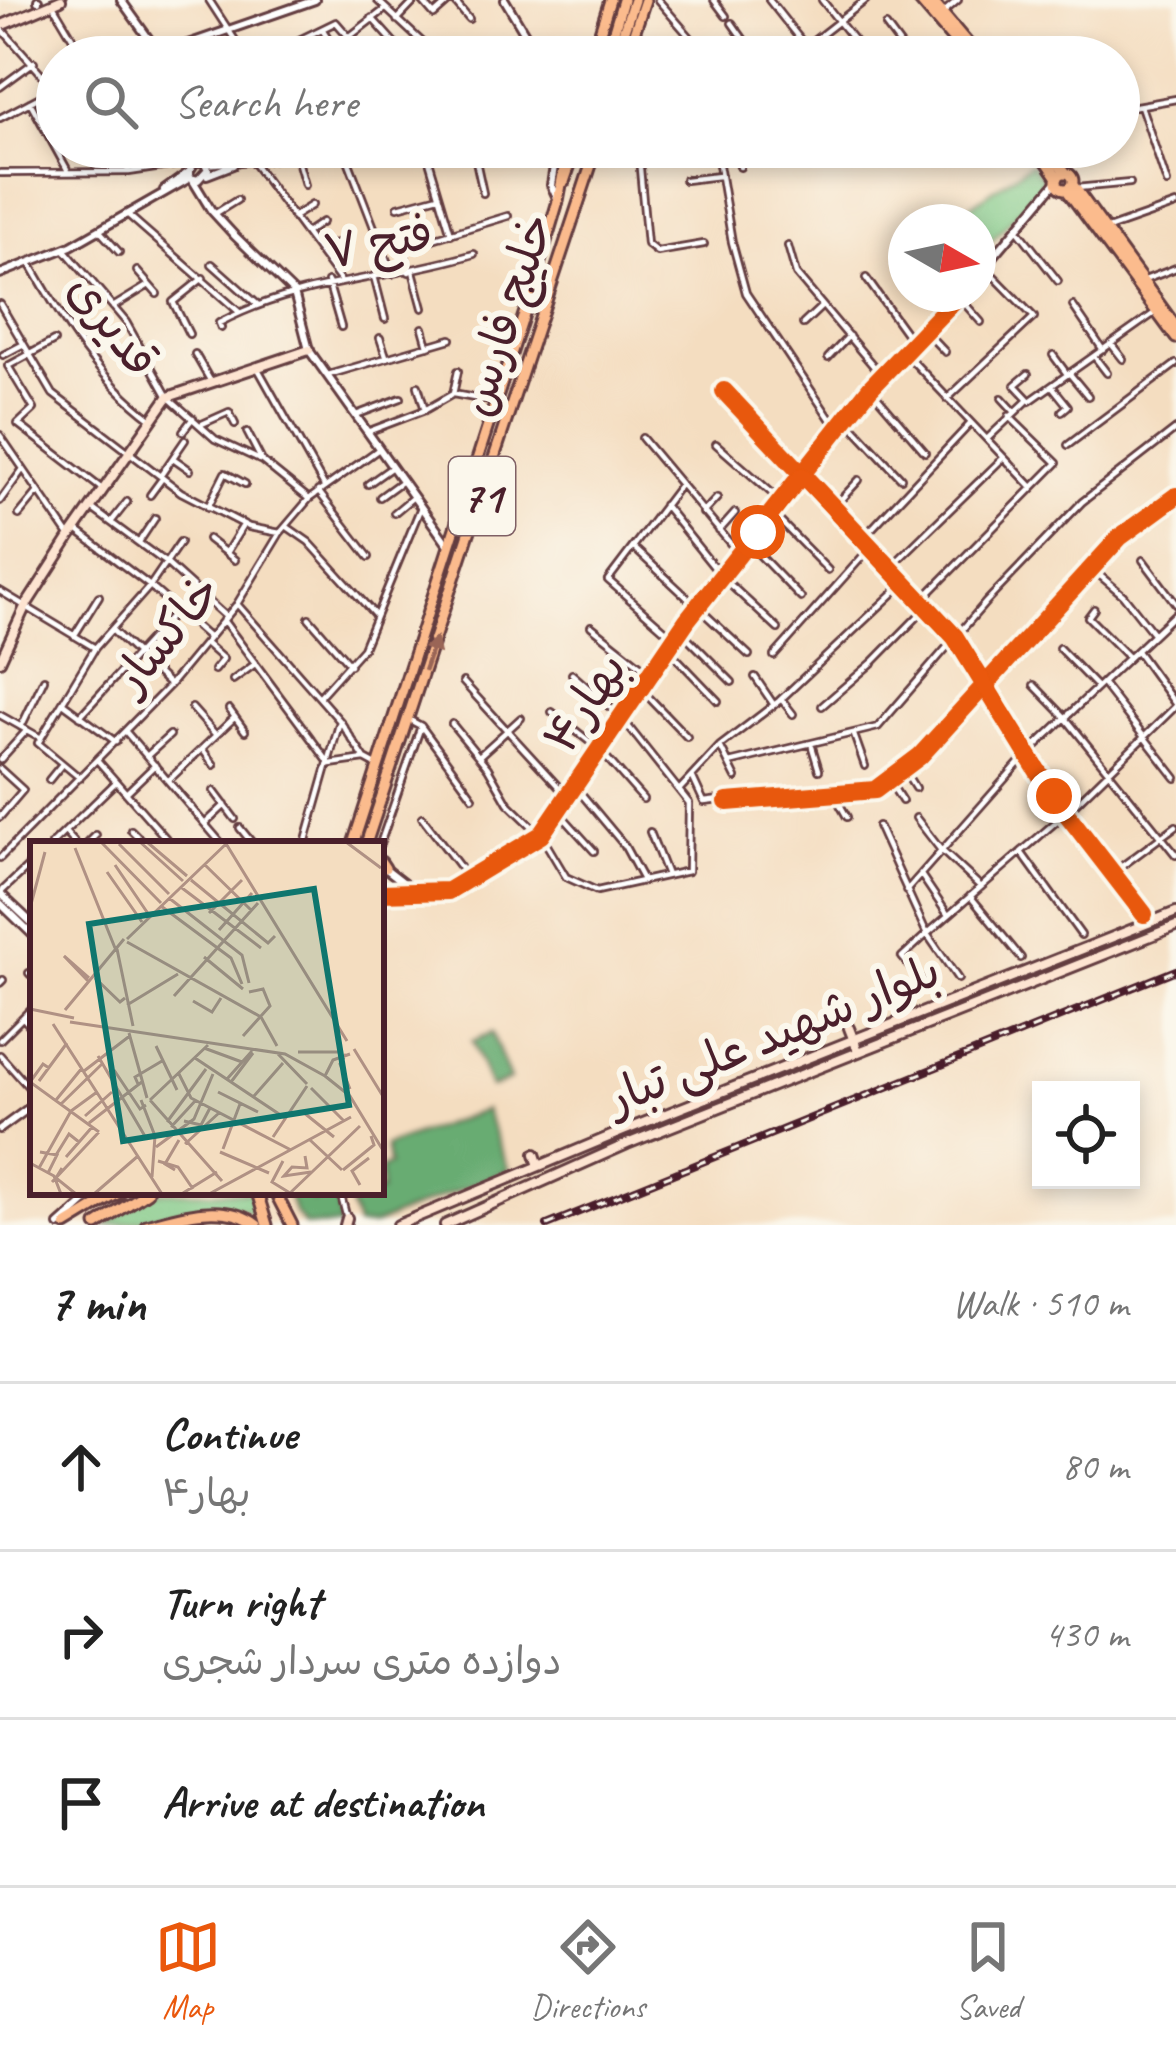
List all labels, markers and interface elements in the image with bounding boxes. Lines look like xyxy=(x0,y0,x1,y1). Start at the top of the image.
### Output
search box xyxy=(36,36,1140,168)
icon: search xyxy=(78,69,144,135)
text: Search here xyxy=(174,74,357,131)
street label: فتح ۷ xyxy=(319,202,438,284)
north arrow xyxy=(888,204,996,312)
street label: خلیج فارس xyxy=(445,206,569,424)
street label: قدیری xyxy=(55,261,172,388)
road number: 71 xyxy=(449,457,515,535)
route start xyxy=(731,505,785,559)
street label: خاکسار xyxy=(97,562,234,709)
one-way arrow xyxy=(422,635,440,671)
street label: بهار۴ xyxy=(529,641,640,764)
route end xyxy=(1027,769,1081,823)
inset map xyxy=(30,841,384,1195)
street label: بلوار شهید علی تبار xyxy=(594,940,949,1130)
map controls xyxy=(1032,1081,1140,1189)
button: locate xyxy=(1032,1081,1140,1189)
text: 7 min xyxy=(48,1271,146,1335)
text: Walk · 510 m xyxy=(952,1279,1128,1328)
text: Continue xyxy=(162,1406,296,1463)
icon: ahead xyxy=(48,1434,114,1500)
text: 80 m xyxy=(1062,1442,1128,1491)
text: بهار۴ xyxy=(162,1469,251,1518)
text: Turn right xyxy=(162,1574,320,1631)
icon: right xyxy=(48,1602,114,1668)
text: 430 m xyxy=(1044,1610,1128,1659)
text: دوازده متری سردار شجری xyxy=(162,1637,562,1686)
icon: arrive xyxy=(48,1770,114,1836)
text: Arrive at destination xyxy=(162,1774,484,1831)
tab: Map xyxy=(155,1914,221,2028)
tab: Directions xyxy=(531,1914,645,2028)
tab: Saved xyxy=(955,1914,1021,2028)

